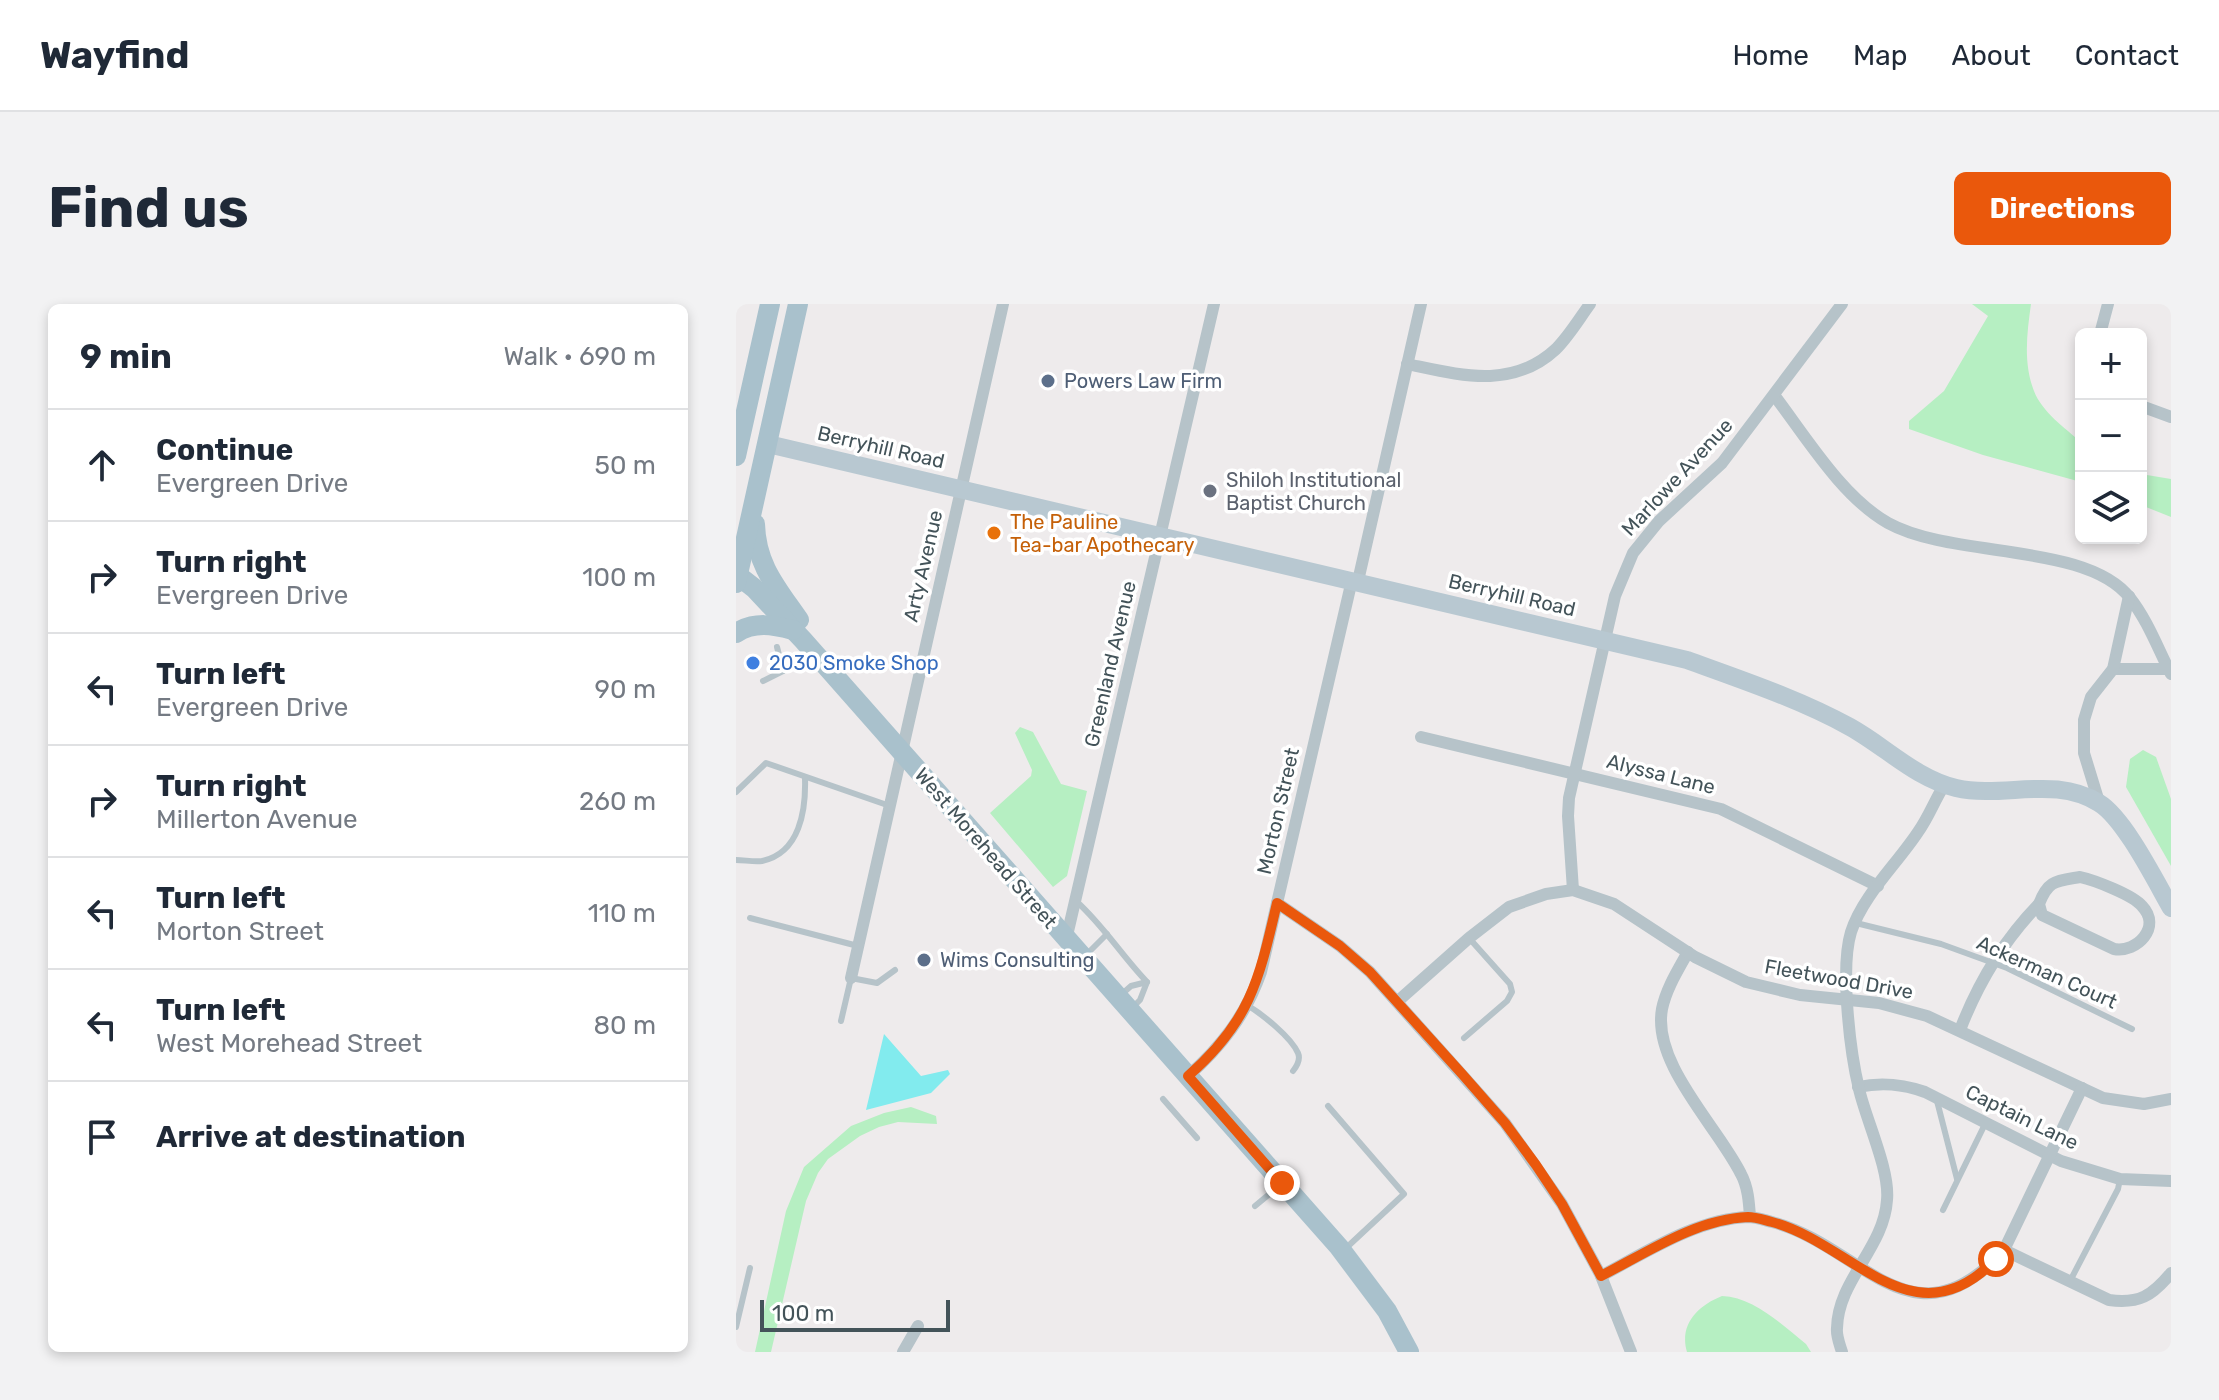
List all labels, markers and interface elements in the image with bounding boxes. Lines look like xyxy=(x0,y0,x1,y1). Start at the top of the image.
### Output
text: Wayfind xyxy=(40,32,189,78)
text: Home xyxy=(1732,39,1809,72)
text: Map xyxy=(1853,39,1907,72)
text: About xyxy=(1951,39,2031,72)
text: Contact xyxy=(2075,39,2179,72)
button: Directions xyxy=(1954,172,2171,245)
text: Find us xyxy=(48,175,249,241)
map controls xyxy=(2075,328,2147,544)
button: + xyxy=(2075,328,2147,400)
text: 9 min xyxy=(80,336,172,377)
text: Walk · 690 m xyxy=(504,341,656,372)
place label: Powers Law Firm xyxy=(1064,369,1222,393)
marker: Powers Law Firm xyxy=(1039,372,1057,390)
button: − xyxy=(2075,400,2147,472)
street label: Marlowe Avenue xyxy=(1616,413,1738,541)
street label: Berryhill Road xyxy=(815,421,947,473)
text: Continue xyxy=(156,432,293,468)
icon: ahead xyxy=(80,443,124,487)
text: 50 m xyxy=(595,450,656,481)
text: Evergreen Drive xyxy=(156,468,348,499)
place label: Shiloh Institutional Baptist Church xyxy=(1226,468,1401,515)
button: layers xyxy=(2075,472,2147,544)
marker: Shiloh Institutional Baptist Church xyxy=(1201,482,1219,500)
street label: Arty Avenue xyxy=(899,508,947,624)
place label: The Pauline Tea-bar Apothecary xyxy=(1010,510,1195,557)
marker: The Pauline Tea-bar Apothecary xyxy=(985,524,1003,542)
text: Turn right xyxy=(156,544,307,580)
icon: right xyxy=(80,555,124,599)
text: 100 m xyxy=(582,562,656,593)
street label: Berryhill Road xyxy=(1446,569,1578,621)
street label: Greenland Avenue xyxy=(1079,579,1141,749)
text: Evergreen Drive xyxy=(156,580,348,611)
place label: 2030 Smoke Shop xyxy=(769,651,939,675)
marker: 2030 Smoke Shop xyxy=(744,654,762,672)
text: Turn left xyxy=(156,656,286,692)
icon: left xyxy=(80,667,124,711)
text: 90 m xyxy=(595,674,656,705)
text: Evergreen Drive xyxy=(156,692,348,723)
street label: Morton Street xyxy=(1252,745,1304,877)
street label: Alyssa Lane xyxy=(1604,749,1718,799)
street label: West Morehead Street xyxy=(910,763,1062,933)
text: Turn right xyxy=(156,768,307,804)
icon: right xyxy=(80,779,124,823)
text: 260 m xyxy=(579,786,656,817)
text: Millerton Avenue xyxy=(156,804,358,835)
text: Turn left xyxy=(156,880,286,916)
icon: left xyxy=(80,891,124,935)
text: 110 m xyxy=(588,898,656,929)
text: Morton Street xyxy=(156,916,324,947)
street label: Ackerman Court xyxy=(1973,930,2121,1014)
place label: Wims Consulting xyxy=(940,948,1094,972)
marker: Wims Consulting xyxy=(915,951,933,969)
street label: Fleetwood Drive xyxy=(1763,954,1915,1004)
text: Turn left xyxy=(156,992,286,1028)
icon: left xyxy=(80,1003,124,1047)
text: 80 m xyxy=(593,1010,656,1041)
text: West Morehead Street xyxy=(156,1028,422,1059)
street label: Captain Lane xyxy=(1962,1079,2082,1155)
icon: arrive xyxy=(80,1115,124,1159)
text: Arrive at destination xyxy=(156,1119,466,1155)
route end xyxy=(1264,1165,1300,1201)
route start xyxy=(1978,1241,2014,1277)
scale bar xyxy=(760,1296,950,1332)
text: 100 m xyxy=(772,1300,834,1327)

